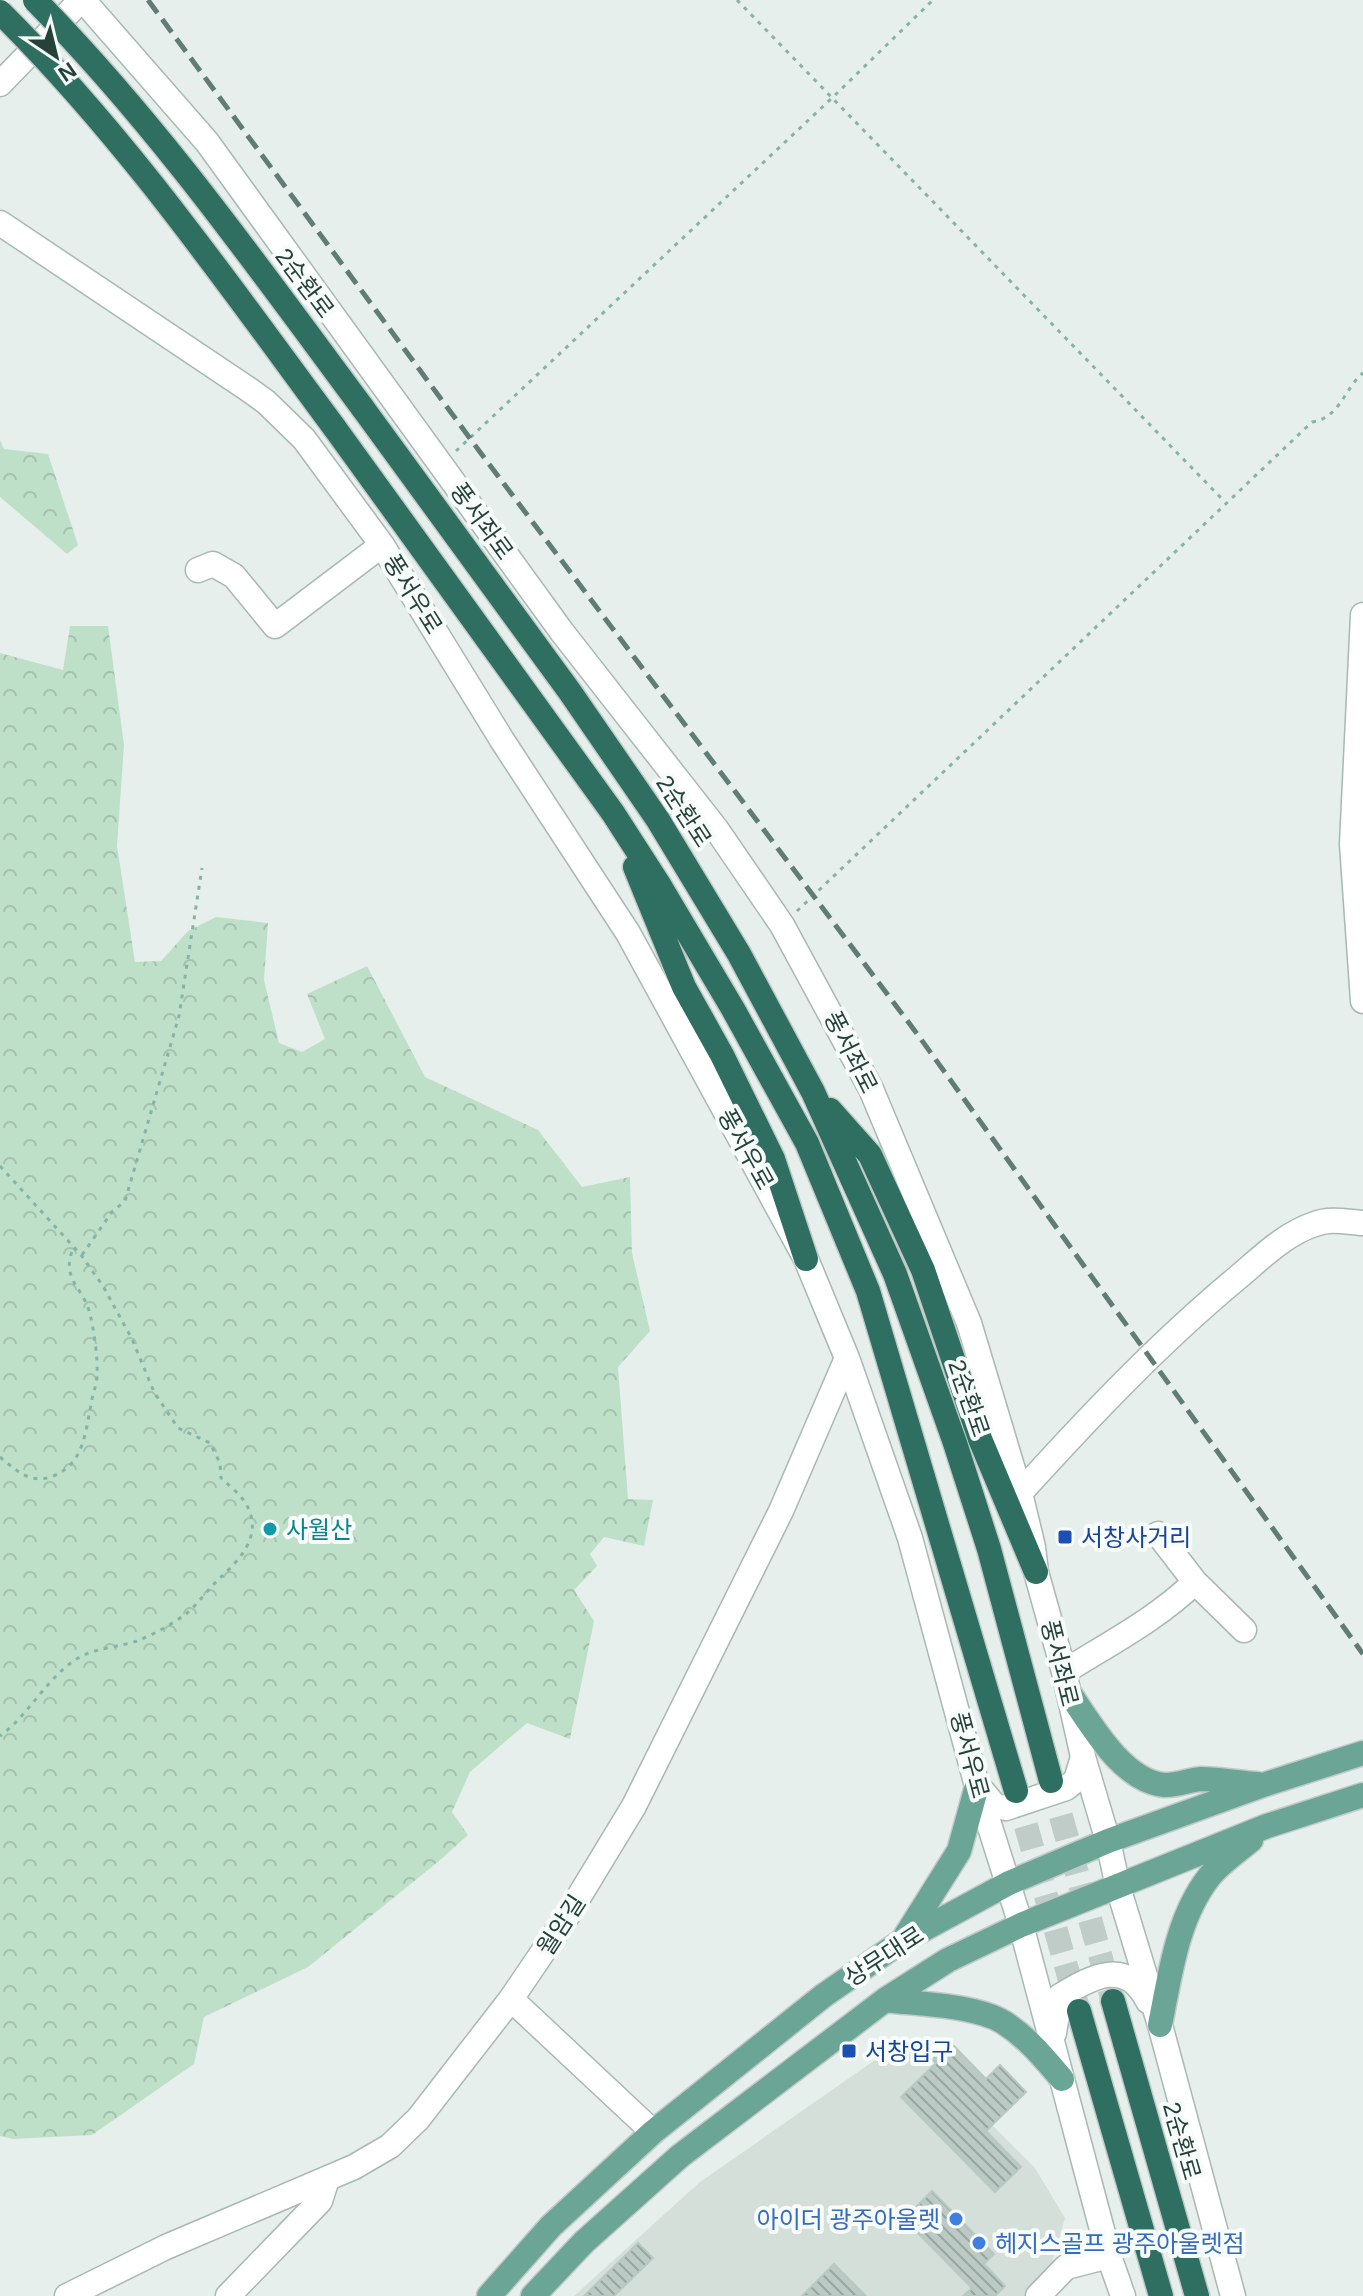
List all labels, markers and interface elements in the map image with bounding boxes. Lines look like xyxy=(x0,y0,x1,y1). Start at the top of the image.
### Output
north arrow xyxy=(16,16,96,96)
text: N xyxy=(54,57,81,87)
street label: 2순환로 xyxy=(270,243,340,323)
street label: 풍서좌로 xyxy=(445,477,519,565)
street label: 풍서우로 xyxy=(378,549,448,639)
street label: 2순환로 xyxy=(651,770,717,852)
street label: 풍서좌로 xyxy=(819,1007,883,1097)
street label: 풍서우로 xyxy=(713,1104,779,1194)
street label: 2순환로 xyxy=(943,1356,995,1440)
place label: 사월산 xyxy=(286,1516,352,1543)
marker: 사월산 xyxy=(261,1520,279,1538)
place label: 서창사거리 xyxy=(1081,1524,1191,1551)
marker: 서창사거리 xyxy=(1056,1528,1074,1546)
street label: 풍서좌로 xyxy=(1036,1617,1084,1709)
street label: 풍서우로 xyxy=(946,1709,994,1801)
street label: 월암길 xyxy=(532,1890,590,1960)
street label: 상무대로 xyxy=(840,1921,928,1991)
place label: 서창입구 xyxy=(865,2038,953,2065)
marker: 서창입구 xyxy=(840,2042,858,2060)
street label: 2순환로 xyxy=(1158,2099,1206,2183)
place label: 아이더 광주아울렛 xyxy=(757,2206,940,2233)
marker: 아이더 광주아울렛 xyxy=(947,2210,965,2228)
place label: 헤지스골프 광주아울렛점 xyxy=(995,2230,1245,2257)
marker: 헤지스골프 광주아울렛점 xyxy=(970,2234,988,2252)

